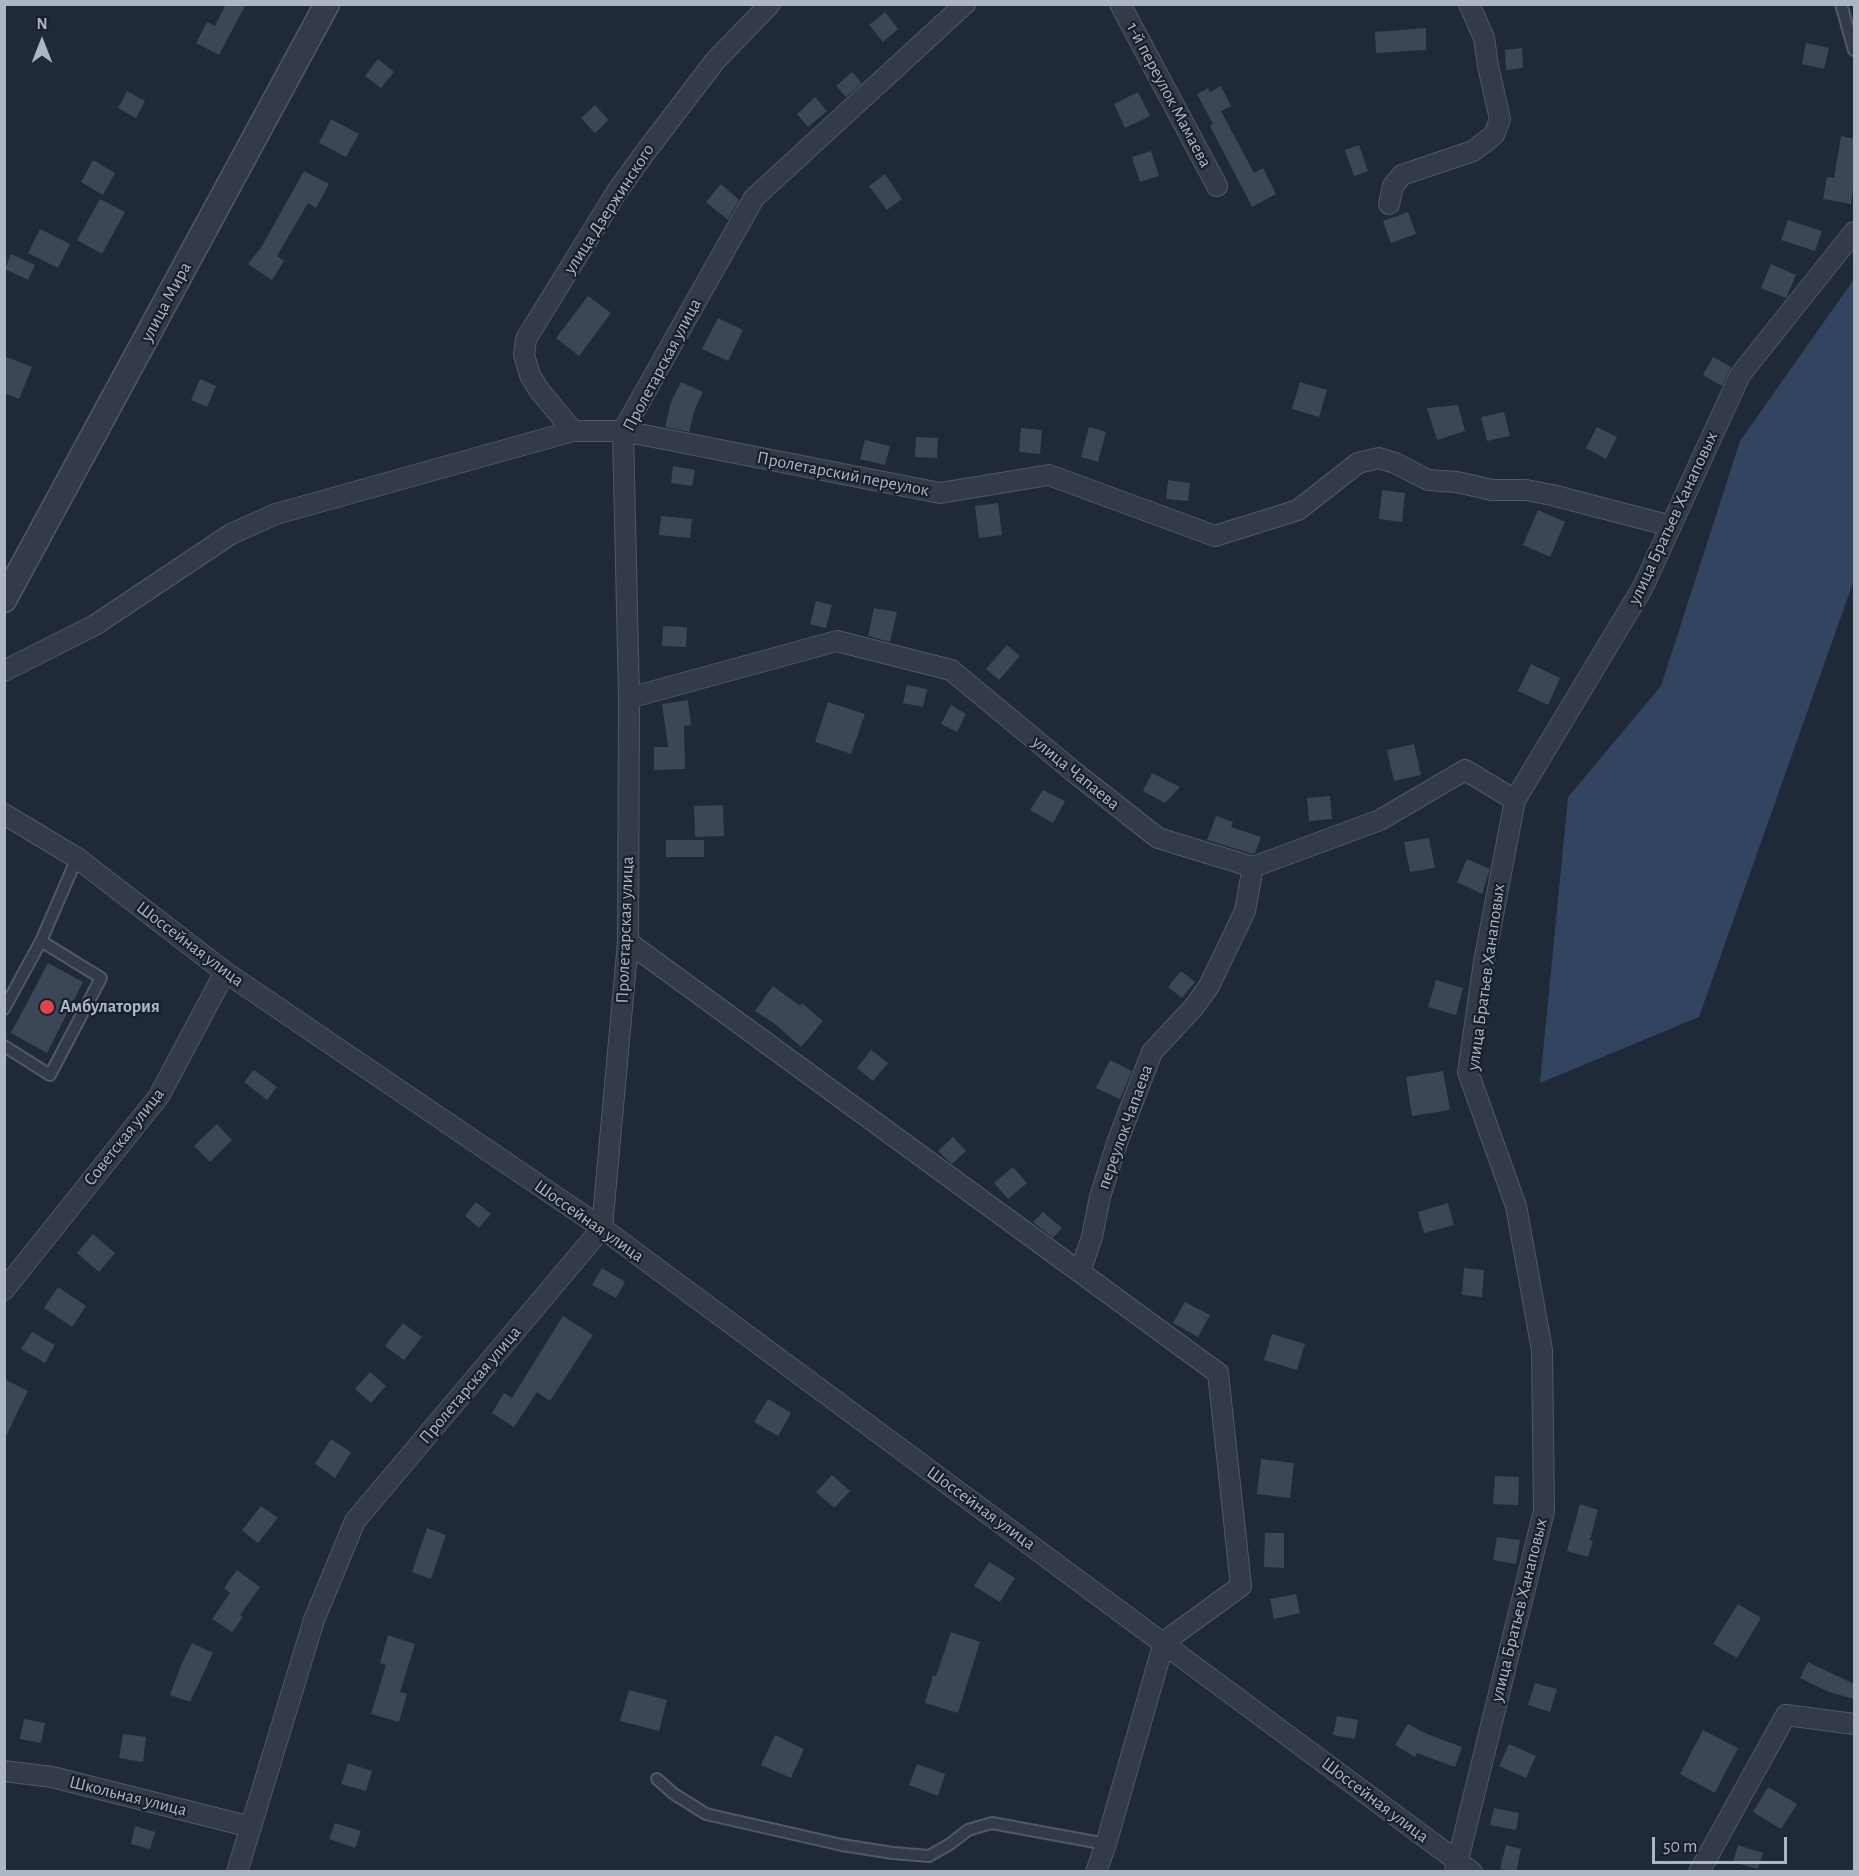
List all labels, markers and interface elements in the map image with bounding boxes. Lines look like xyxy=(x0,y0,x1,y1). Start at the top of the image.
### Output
north arrow xyxy=(12,12,72,72)
text: N xyxy=(36,16,48,32)
street label: 1-й переулок Мамаева xyxy=(1122,19,1216,171)
street label: улица Дзержинского xyxy=(559,140,659,278)
street label: улица Мира xyxy=(136,258,196,346)
street label: Пролетарская улица xyxy=(618,295,706,435)
street label: улица Братьев Ханаповых xyxy=(1623,428,1723,608)
street label: Пролетарский переулок xyxy=(755,447,931,501)
street label: улица Чапаева xyxy=(1028,731,1124,815)
street label: Пролетарская улица xyxy=(612,856,638,1004)
street label: улица Братьев Ханаповых xyxy=(1462,882,1510,1072)
street label: Шоссейная улица xyxy=(132,897,248,991)
place label: Амбулатория xyxy=(60,996,160,1018)
marker: Амбулатория xyxy=(38,998,56,1016)
street label: переулок Чапаева xyxy=(1092,1062,1158,1192)
street label: Советская улица xyxy=(79,1084,169,1190)
street label: Шоссейная улица xyxy=(530,1175,648,1267)
street label: Пролетарская улица xyxy=(414,1322,526,1448)
street label: Шоссейная улица xyxy=(922,1461,1040,1555)
street label: улица Братьев Ханаповых xyxy=(1486,1516,1552,1704)
street label: Шоссейная улица xyxy=(1317,1753,1433,1847)
street label: Школьная улица xyxy=(67,1771,189,1821)
scale bar xyxy=(1655,1825,1790,1863)
text: 50 m xyxy=(1663,1838,1697,1856)

